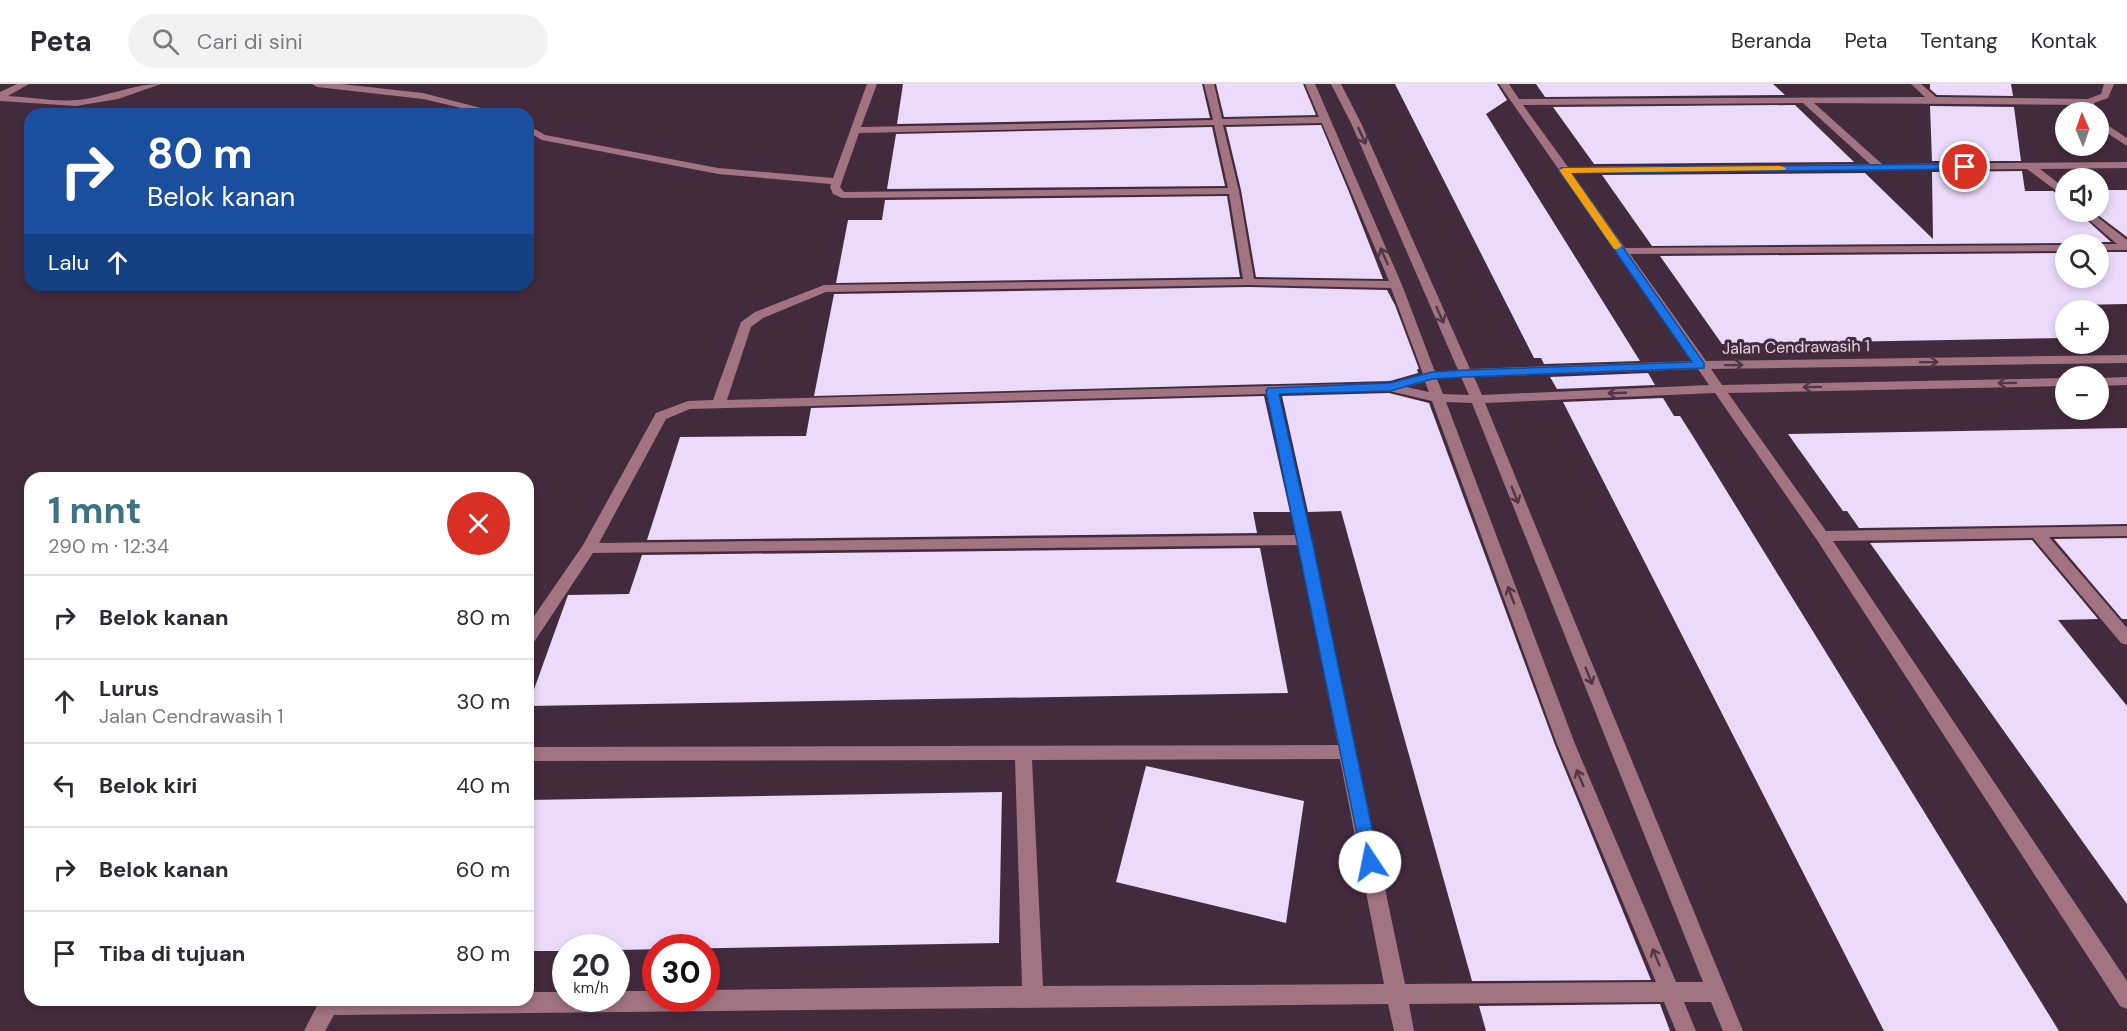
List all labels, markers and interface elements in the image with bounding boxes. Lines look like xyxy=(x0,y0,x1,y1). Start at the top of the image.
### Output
search box xyxy=(128,14,548,68)
text: Peta xyxy=(30,23,92,60)
icon: search xyxy=(149,25,182,58)
text: Cari di sini xyxy=(197,27,303,56)
text: Beranda xyxy=(1731,27,1812,55)
text: Peta xyxy=(1845,27,1887,55)
text: Tentang xyxy=(1920,27,1998,55)
text: Kontak xyxy=(2031,27,2097,55)
north arrow xyxy=(2055,102,2109,156)
map controls xyxy=(2055,102,2109,420)
text: 80 m xyxy=(147,126,253,181)
one-way arrow xyxy=(1357,127,1368,145)
icon: right xyxy=(48,132,126,210)
pin xyxy=(1939,141,1990,192)
icon: arrive xyxy=(1948,150,1981,183)
button: sound xyxy=(2055,168,2109,222)
text: Belok kanan xyxy=(147,179,295,214)
button: search xyxy=(2055,234,2109,288)
icon: ahead xyxy=(101,246,134,279)
one-way arrow xyxy=(1378,247,1389,265)
text: Lalu xyxy=(48,248,89,277)
button: + xyxy=(2055,300,2109,354)
one-way arrow xyxy=(1435,305,1446,324)
street label: Jalan Cendrawasih 1 xyxy=(1722,335,1870,359)
one-way arrow xyxy=(1918,356,1938,368)
one-way arrow xyxy=(1724,359,1744,370)
button: − xyxy=(2055,366,2109,420)
one-way arrow xyxy=(1998,378,2018,389)
one-way arrow xyxy=(1803,381,1823,393)
one-way arrow xyxy=(1608,387,1628,399)
one-way arrow xyxy=(1510,485,1521,504)
text: 1 mnt xyxy=(48,487,141,534)
button: close xyxy=(447,492,510,555)
text: 290 m · 12:34 xyxy=(48,533,169,559)
one-way arrow xyxy=(1505,587,1516,605)
icon: right xyxy=(48,601,81,634)
text: Belok kanan xyxy=(99,603,229,632)
text: 80 m xyxy=(456,603,510,632)
one-way arrow xyxy=(1584,666,1595,684)
text: Lurus xyxy=(99,674,159,703)
icon: ahead xyxy=(48,685,81,718)
text: 30 m xyxy=(456,687,510,716)
text: Jalan Cendrawasih 1 xyxy=(99,703,284,729)
icon: left xyxy=(48,769,81,802)
one-way arrow xyxy=(1574,769,1585,787)
text: Belok kiri xyxy=(99,771,197,800)
text: 40 m xyxy=(456,771,510,800)
position arrow xyxy=(1338,830,1402,894)
icon: right xyxy=(48,853,81,886)
text: Belok kanan xyxy=(99,855,229,884)
text: 60 m xyxy=(456,855,510,884)
speed limit sign: 30 xyxy=(642,934,720,1012)
icon: arrive xyxy=(48,937,81,970)
text: Tiba di tujuan xyxy=(99,939,245,968)
text: 80 m xyxy=(456,939,510,968)
text: 20 xyxy=(572,946,610,985)
one-way arrow xyxy=(1650,949,1661,967)
text: km/h xyxy=(573,978,609,998)

